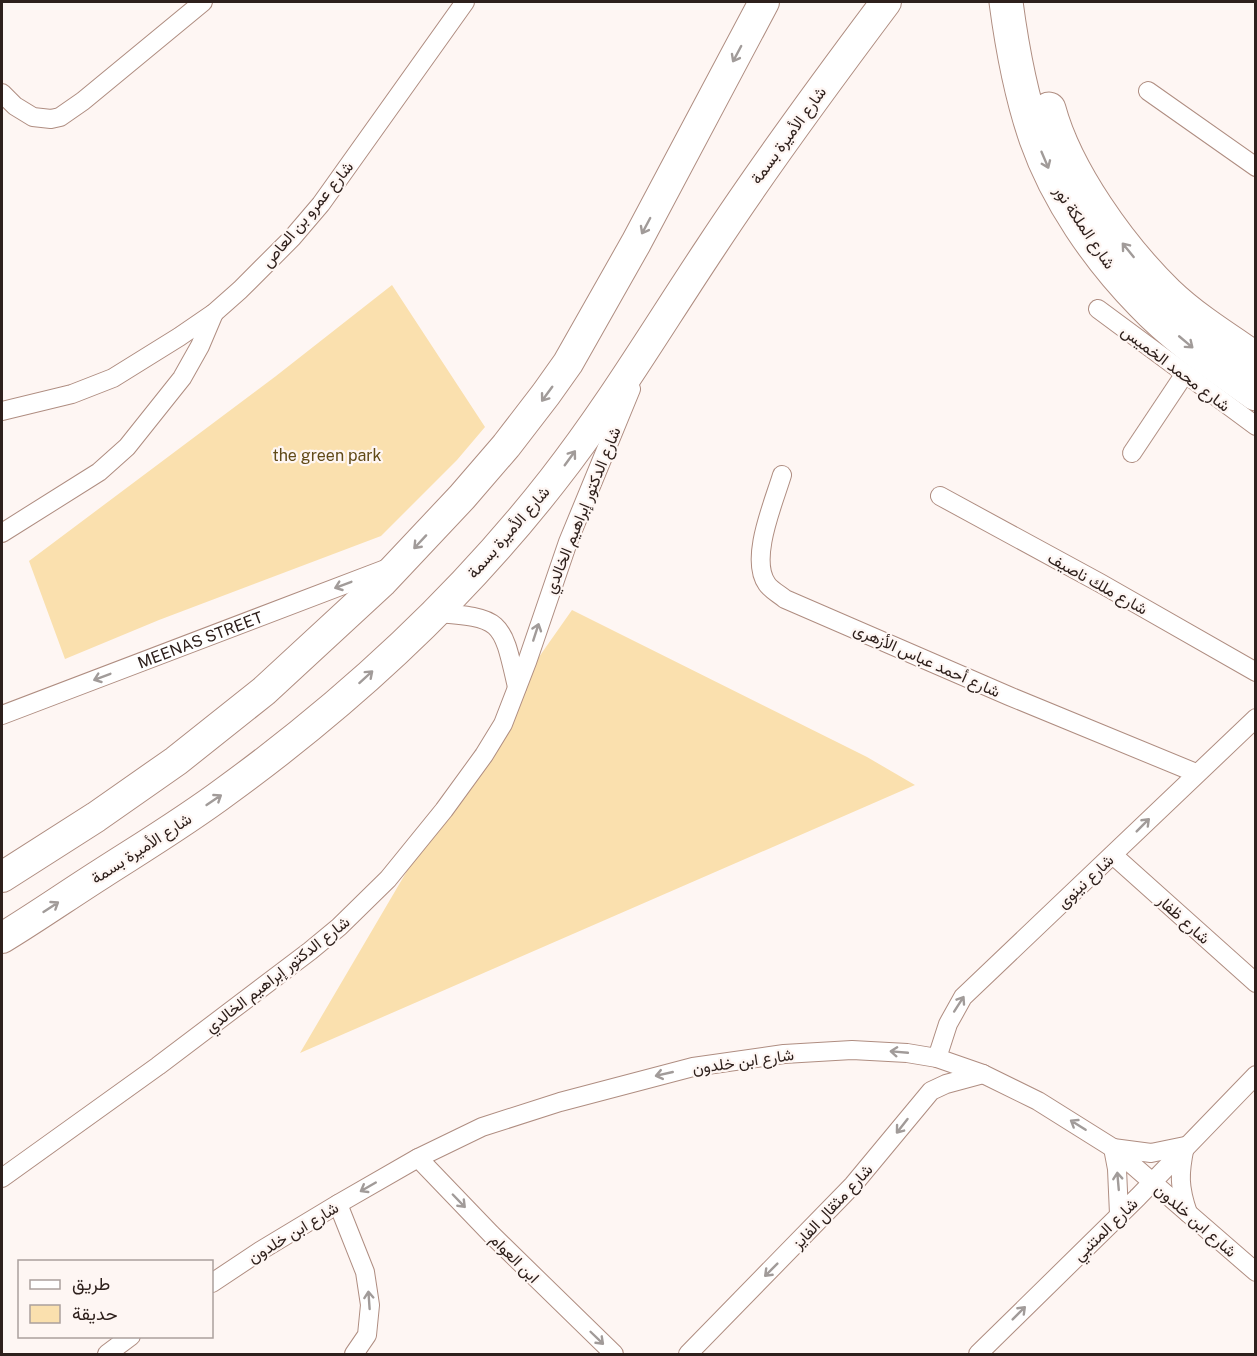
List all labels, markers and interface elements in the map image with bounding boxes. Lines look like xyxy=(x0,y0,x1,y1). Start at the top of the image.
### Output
one-way arrow xyxy=(731,44,742,62)
street label: شارع الأميرة بسمة xyxy=(747,83,832,189)
one-way arrow xyxy=(1040,151,1051,169)
street label: شارع عمرو بن العاص xyxy=(258,158,359,272)
street label: شارع الملكة نور xyxy=(1048,181,1119,274)
one-way arrow xyxy=(640,216,651,234)
one-way arrow xyxy=(1122,242,1135,258)
street label: شارع محمد الخميس xyxy=(1116,321,1234,417)
one-way arrow xyxy=(1178,336,1194,349)
one-way arrow xyxy=(540,385,553,401)
street label: شارع الدكتور إبراهيم الخالدي xyxy=(540,424,628,598)
park label: the green park xyxy=(272,446,382,465)
one-way arrow xyxy=(563,450,576,466)
street label: شارع الأميرة بسمة xyxy=(463,482,555,584)
one-way arrow xyxy=(413,534,427,549)
street label: شارع ملك ناصيف xyxy=(1044,548,1151,620)
one-way arrow xyxy=(335,581,353,592)
street label: MEENAS STREET xyxy=(135,607,266,672)
street label: شارع أحمد عباس الأزهرى xyxy=(850,620,1003,703)
one-way arrow xyxy=(531,623,542,642)
one-way arrow xyxy=(358,670,373,684)
one-way arrow xyxy=(93,672,112,683)
one-way arrow xyxy=(205,793,222,805)
street label: شارع الأميرة بسمة xyxy=(88,809,196,890)
one-way arrow xyxy=(1136,817,1151,832)
street label: شارع نينوى xyxy=(1053,850,1119,914)
street label: شارع ظفار xyxy=(1151,890,1214,949)
one-way arrow xyxy=(42,900,59,912)
street label: شارع الدكتور إبراهيم الخالدي xyxy=(201,912,356,1040)
one-way arrow xyxy=(952,996,965,1013)
street label: شارع ابن خلدون xyxy=(691,1045,795,1080)
one-way arrow xyxy=(890,1047,910,1058)
one-way arrow xyxy=(655,1068,674,1080)
one-way arrow xyxy=(895,1118,908,1134)
one-way arrow xyxy=(1070,1119,1087,1131)
street label: شارع مثقال الفايز xyxy=(788,1160,878,1255)
one-way arrow xyxy=(1112,1171,1123,1191)
street label: شارع ابن خلدون xyxy=(1150,1180,1240,1263)
one-way arrow xyxy=(359,1182,377,1193)
one-way arrow xyxy=(451,1193,466,1208)
street label: شارع المتنبي xyxy=(1069,1194,1144,1268)
street label: شارع ابن خلدون xyxy=(245,1198,343,1269)
street label: ابن العوام xyxy=(485,1230,543,1288)
legend xyxy=(18,1260,213,1338)
one-way arrow xyxy=(764,1263,778,1278)
text: طريق xyxy=(72,1273,110,1295)
one-way arrow xyxy=(363,1291,374,1311)
text: حديقة xyxy=(72,1303,118,1324)
one-way arrow xyxy=(1011,1306,1026,1320)
one-way arrow xyxy=(589,1331,604,1345)

